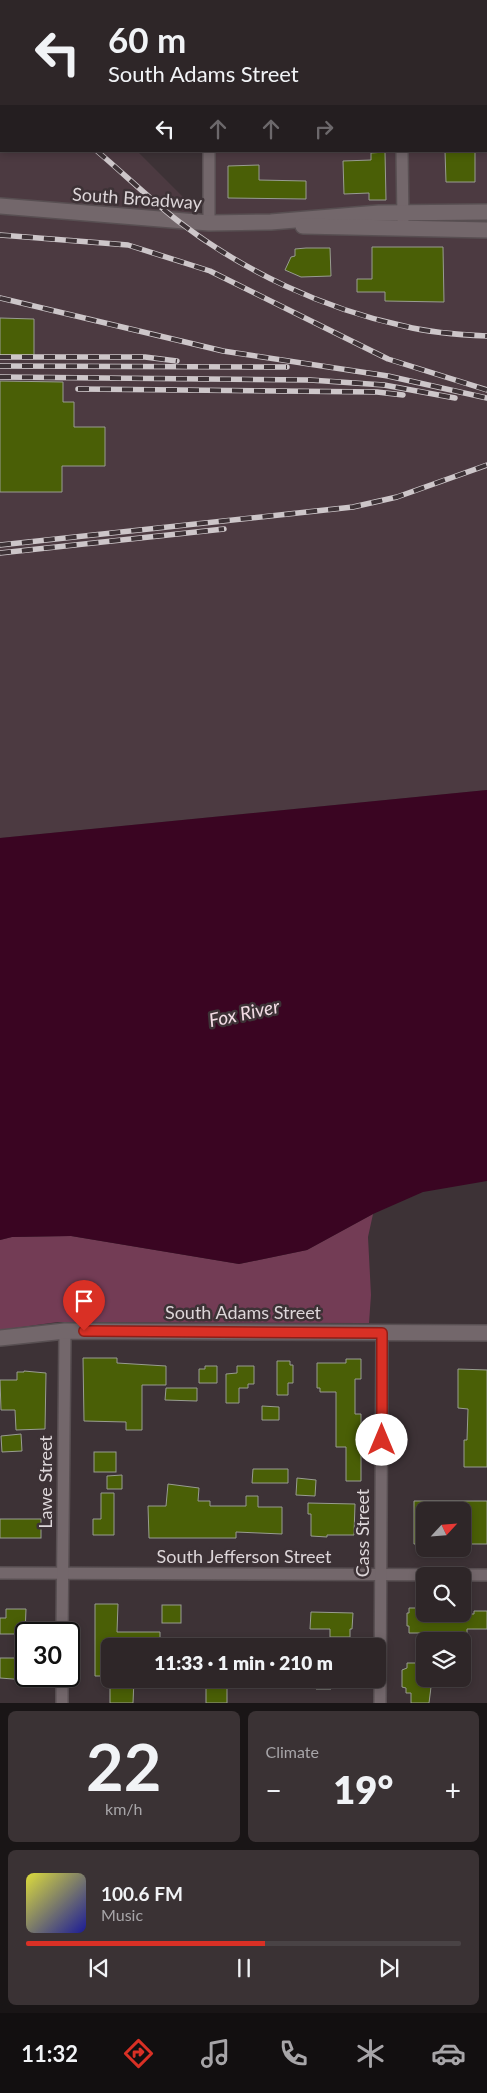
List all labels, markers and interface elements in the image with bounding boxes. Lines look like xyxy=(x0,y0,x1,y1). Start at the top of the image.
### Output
text: 60 m xyxy=(108,18,186,60)
icon: left xyxy=(25,20,90,85)
text: South Adams Street xyxy=(108,60,299,87)
icon: left xyxy=(151,115,179,143)
icon: ahead xyxy=(204,115,232,143)
icon: ahead xyxy=(257,115,285,143)
icon: right xyxy=(310,115,338,143)
street label: South Broadway xyxy=(71,182,203,214)
water label: Fox River xyxy=(206,994,282,1031)
pin xyxy=(63,1280,105,1331)
icon: arrive xyxy=(70,1287,98,1315)
street label: South Adams Street xyxy=(165,1301,322,1323)
position arrow xyxy=(355,1413,407,1465)
street label: Lawe Street xyxy=(34,1435,56,1529)
street label: Cass Street xyxy=(351,1488,373,1577)
north arrow xyxy=(416,1502,471,1558)
map controls xyxy=(416,1502,471,1687)
street label: South Jefferson Street xyxy=(157,1545,332,1567)
button: search xyxy=(416,1567,471,1622)
speed limit sign: 30 xyxy=(15,1622,80,1687)
button: layers xyxy=(416,1632,471,1687)
text: 11:33 · 1 min · 210 m xyxy=(154,1651,333,1674)
text: 22 xyxy=(86,1727,161,1805)
text: Climate xyxy=(266,1742,319,1761)
text: 19° xyxy=(333,1766,393,1812)
text: − xyxy=(266,1773,282,1807)
text: + xyxy=(445,1773,461,1807)
text: km/h xyxy=(105,1799,142,1818)
text: 100.6 FM xyxy=(101,1882,183,1905)
text: Music xyxy=(101,1905,143,1924)
icon: previous xyxy=(85,1954,113,1982)
icon: pause xyxy=(230,1954,258,1982)
icon: next xyxy=(375,1954,403,1982)
icon: directions xyxy=(121,2036,156,2071)
icon: music xyxy=(198,2036,233,2071)
icon: phone xyxy=(276,2036,311,2071)
icon: climate xyxy=(353,2036,388,2071)
icon: car xyxy=(431,2036,466,2071)
text: 11:32 xyxy=(21,2040,78,2067)

